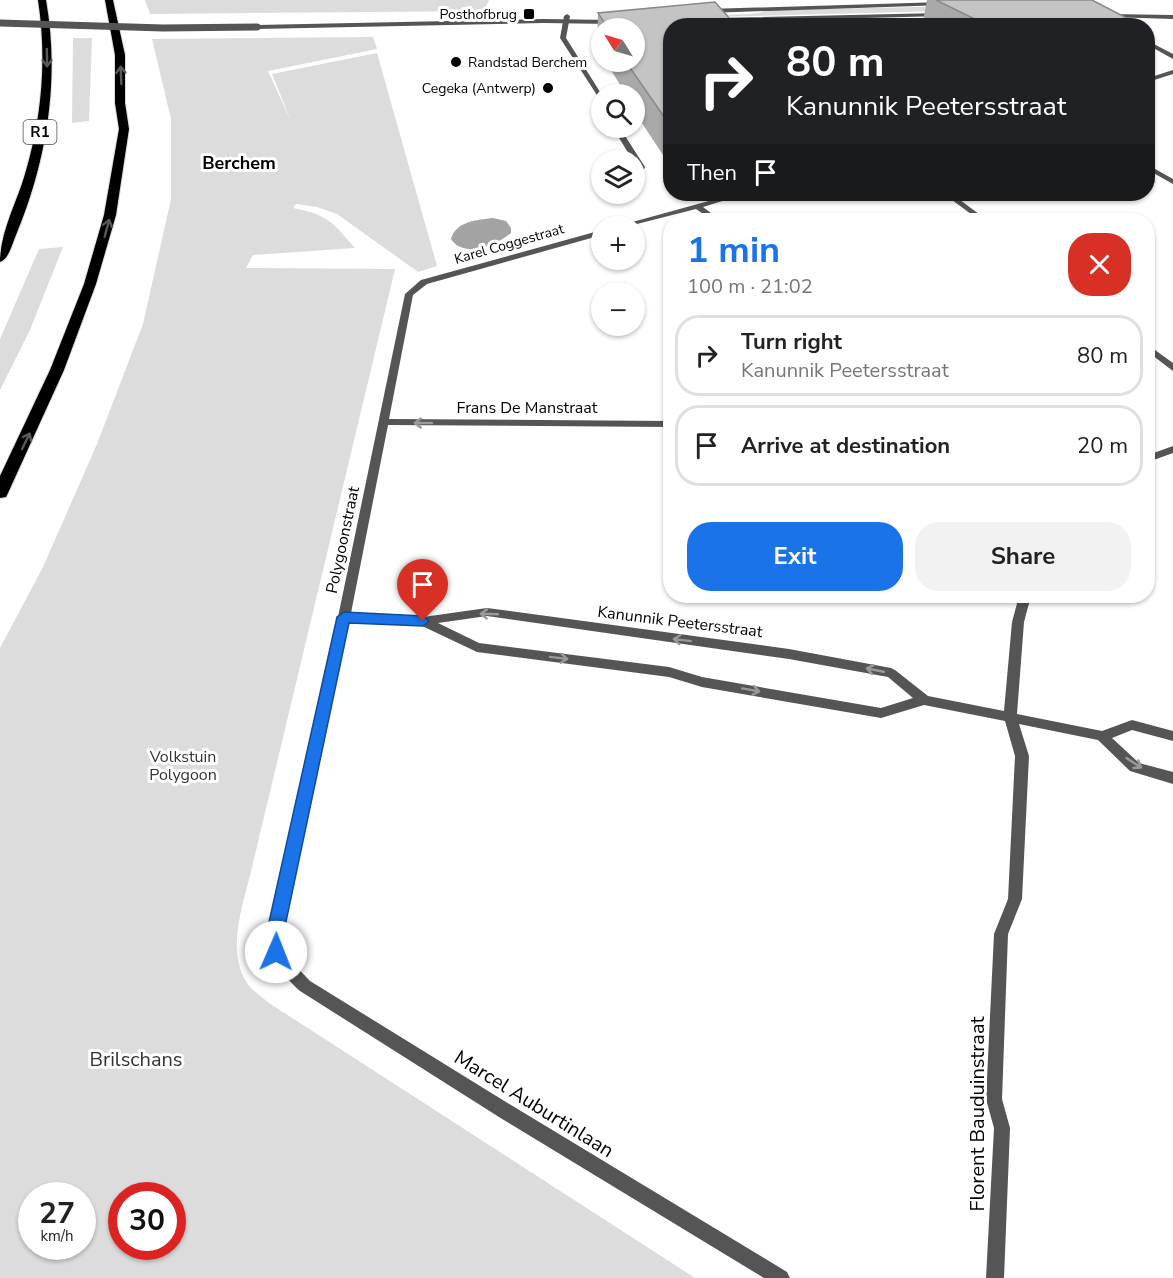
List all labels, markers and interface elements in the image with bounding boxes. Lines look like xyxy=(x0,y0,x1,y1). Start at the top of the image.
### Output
place label: Posthofbrug xyxy=(440,5,517,24)
marker: Posthofbrug xyxy=(522,7,536,21)
north arrow xyxy=(591,18,645,72)
map controls xyxy=(591,18,645,336)
text: 80 m xyxy=(786,34,885,91)
icon: right xyxy=(687,42,765,120)
one-way arrow xyxy=(41,48,53,68)
place label: Randstad Berchem xyxy=(468,53,587,72)
marker: Randstad Berchem xyxy=(449,55,463,69)
one-way arrow xyxy=(116,66,127,86)
place label: Cegeka (Antwerp) xyxy=(422,79,536,98)
marker: Cegeka (Antwerp) xyxy=(541,81,555,95)
button: search xyxy=(591,84,645,138)
text: Kanunnik Peetersstraat xyxy=(786,88,1066,125)
road number: R1 xyxy=(24,120,57,144)
button: layers xyxy=(591,150,645,204)
district label: Berchem xyxy=(202,151,276,175)
icon: arrive xyxy=(749,156,782,189)
text: Then xyxy=(687,158,737,188)
button: + xyxy=(591,216,645,270)
one-way arrow xyxy=(101,219,113,238)
street label: Karel Coggestraat xyxy=(452,219,566,269)
text: 1 min xyxy=(687,226,780,275)
button: close xyxy=(1068,233,1131,296)
text: 100 m · 21:02 xyxy=(687,273,813,300)
button: − xyxy=(591,282,645,336)
text: Turn right xyxy=(741,327,842,357)
icon: right xyxy=(690,339,723,372)
text: 80 m xyxy=(1077,341,1128,371)
text: Kanunnik Peetersstraat xyxy=(741,357,949,384)
street label: Frans De Manstraat xyxy=(457,397,598,419)
one-way arrow xyxy=(414,417,434,429)
icon: arrive xyxy=(690,429,723,462)
text: Arrive at destination xyxy=(741,431,950,461)
text: 20 m xyxy=(1077,431,1128,461)
one-way arrow xyxy=(20,432,32,450)
street label: Polygoonstraat xyxy=(321,484,365,596)
button: Exit xyxy=(687,522,903,591)
button: Share xyxy=(915,522,1131,591)
pin xyxy=(397,559,448,621)
icon: arrive xyxy=(406,568,439,601)
street label: Kanunnik Peetersstraat xyxy=(596,601,764,643)
one-way arrow xyxy=(480,608,500,619)
one-way arrow xyxy=(673,635,693,646)
one-way arrow xyxy=(548,652,568,663)
one-way arrow xyxy=(865,664,885,675)
one-way arrow xyxy=(740,685,760,696)
park label: Volkstuin Polygoon xyxy=(149,746,217,786)
one-way arrow xyxy=(1125,757,1142,770)
position arrow xyxy=(244,920,308,984)
street label: Florent Bauduinstraat xyxy=(964,1015,991,1212)
street label: Marcel Auburtinlaan xyxy=(449,1044,619,1164)
park label: Brilschans xyxy=(90,1046,182,1073)
speed limit sign: 30 xyxy=(108,1182,186,1260)
text: 27 xyxy=(39,1193,75,1234)
text: km/h xyxy=(40,1226,74,1246)

